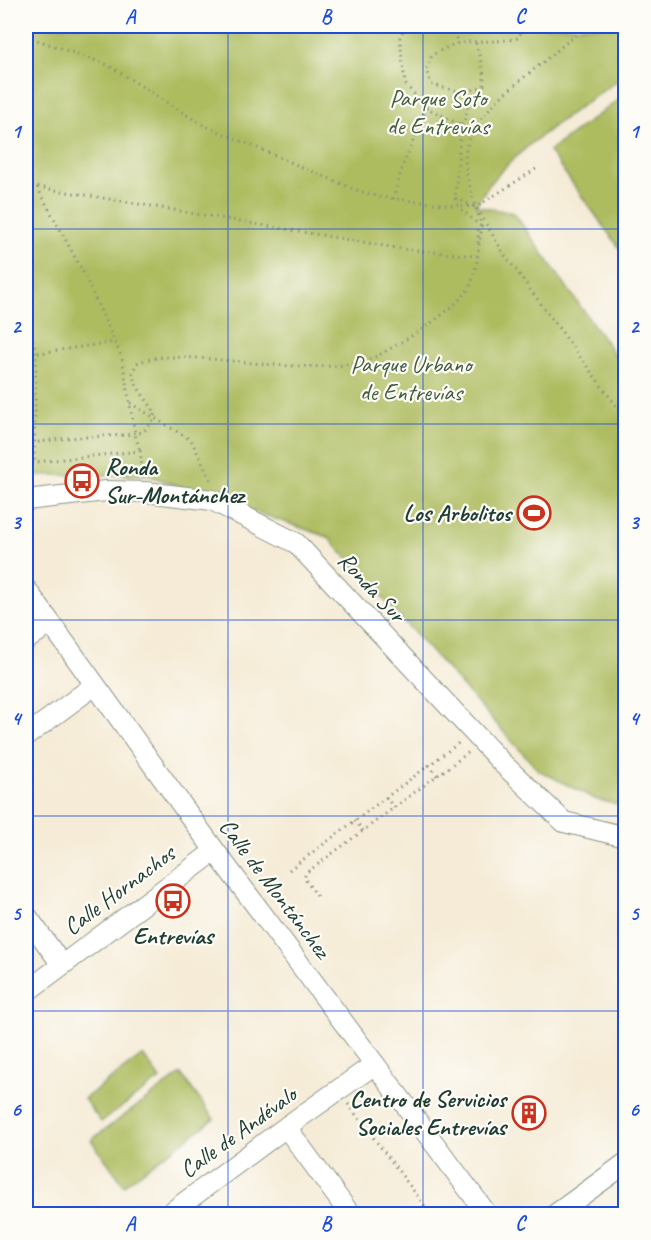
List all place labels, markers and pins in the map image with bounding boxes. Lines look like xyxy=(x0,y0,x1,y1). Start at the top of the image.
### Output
place label: Ronda Sur-Montánchez xyxy=(105,452,246,510)
bus stop icon: Ronda Sur-Montánchez xyxy=(64,463,100,499)
sports icon: Los Arbolitos xyxy=(516,495,552,531)
place label: Los Arbolitos xyxy=(404,498,514,528)
bus stop icon: Entrevías xyxy=(155,883,191,919)
place label: Entrevías xyxy=(133,921,216,951)
place label: Centro de Servicios Sociales Entrevías xyxy=(350,1084,509,1142)
building icon: Centro de Servicios Sociales Entrevías xyxy=(511,1095,547,1131)

